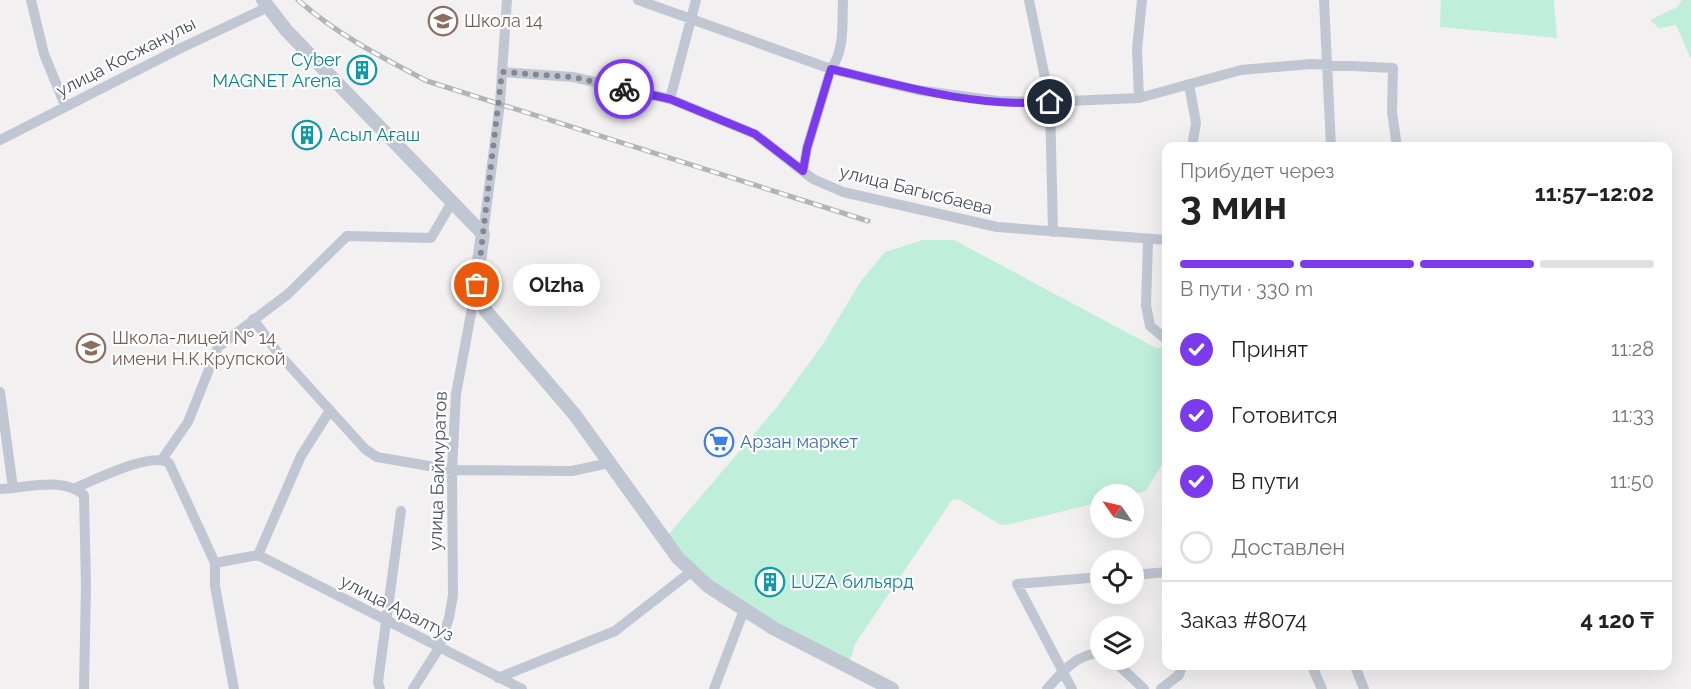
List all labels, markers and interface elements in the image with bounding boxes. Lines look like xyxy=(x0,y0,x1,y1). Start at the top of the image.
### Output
school or university icon: Школа 14 xyxy=(427,5,459,37)
place label: Школа 14 xyxy=(464,10,543,31)
street label: улица Косжанулы xyxy=(53,12,199,101)
place label: Cyber MAGNET Arena xyxy=(212,49,342,91)
building icon: Cyber MAGNET Arena xyxy=(346,54,378,86)
courier xyxy=(594,59,654,119)
icon: bike xyxy=(608,73,641,106)
pin xyxy=(1024,76,1075,127)
icon: home xyxy=(1033,85,1066,118)
building icon: Асыл Ағаш xyxy=(291,119,323,151)
place label: Асыл Ағаш xyxy=(328,124,420,145)
text: Прибудет через xyxy=(1180,159,1334,183)
street label: улица Багысбаева xyxy=(837,160,995,219)
text: 11:57–12:02 xyxy=(1535,180,1654,206)
text: 3 мин xyxy=(1180,182,1287,228)
pin xyxy=(451,259,502,310)
callout: Olzha xyxy=(513,264,600,306)
icon: bag xyxy=(460,268,493,301)
text: Olzha xyxy=(529,273,584,297)
text: В пути · 330 m xyxy=(1180,277,1313,301)
place label: Школа-лицей № 14 имени Н.К.Крупской xyxy=(112,327,285,369)
school or university icon: Школа-лицей № 14 имени Н.К.Крупской xyxy=(75,332,107,364)
icon: check xyxy=(1180,333,1213,366)
text: Принят xyxy=(1231,336,1308,362)
text: 11:28 xyxy=(1611,337,1654,361)
street label: улица Баймуратов xyxy=(424,391,451,551)
icon: check xyxy=(1180,399,1213,432)
text: Готовится xyxy=(1231,402,1338,428)
text: 11:33 xyxy=(1612,403,1654,427)
supermarket icon: Арзан маркет xyxy=(703,426,735,458)
place label: Арзан маркет xyxy=(740,431,858,452)
icon: check xyxy=(1180,465,1213,498)
text: В пути xyxy=(1231,468,1299,494)
text: 11:50 xyxy=(1610,469,1654,493)
north arrow xyxy=(1090,484,1144,538)
map controls xyxy=(1090,484,1144,670)
text: Доставлен xyxy=(1231,534,1345,560)
button: locate xyxy=(1090,550,1144,604)
building icon: LUZA бильярд xyxy=(754,566,786,598)
street label: улица Аралтуз xyxy=(337,570,458,645)
place label: LUZA бильярд xyxy=(791,571,914,592)
text: Заказ #8074 xyxy=(1180,607,1307,633)
text: 4 120 ₸ xyxy=(1580,607,1654,633)
button: layers xyxy=(1090,616,1144,670)

